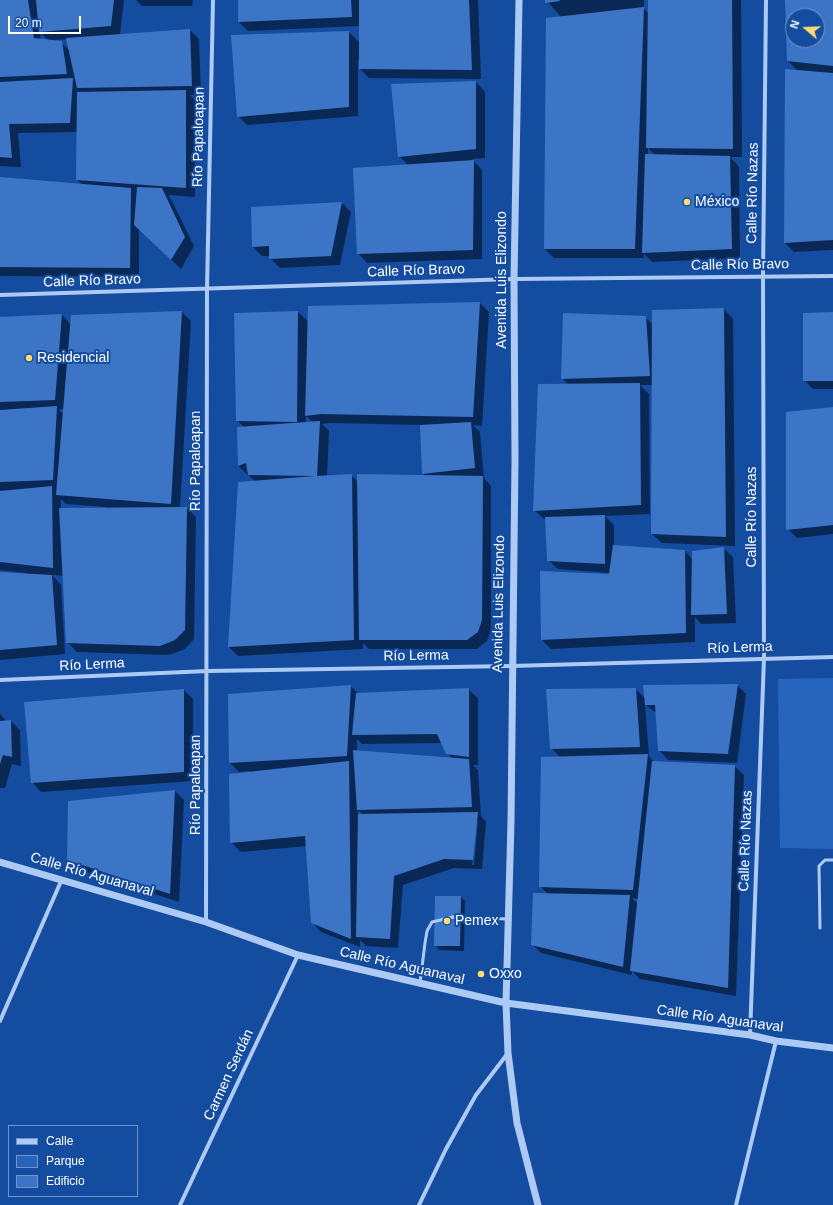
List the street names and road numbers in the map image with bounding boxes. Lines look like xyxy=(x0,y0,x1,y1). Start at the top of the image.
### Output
street label: Río Papaloapan xyxy=(190,87,208,187)
street label: Calle Río Nazas xyxy=(744,142,762,244)
street label: Avenida Luis Elizondo xyxy=(494,211,510,349)
street label: Calle Río Bravo xyxy=(691,256,789,274)
street label: Calle Río Bravo xyxy=(367,261,465,281)
street label: Calle Río Bravo xyxy=(43,271,141,291)
street label: Río Papaloapan xyxy=(188,411,204,511)
street label: Calle Río Nazas xyxy=(744,466,760,568)
street label: Avenida Luis Elizondo xyxy=(489,535,509,673)
street label: Río Lerma xyxy=(707,638,773,658)
street label: Río Lerma xyxy=(383,647,449,665)
street label: Río Lerma xyxy=(59,655,125,675)
street label: Río Papaloapan xyxy=(188,735,204,835)
street label: Calle Río Nazas xyxy=(736,790,756,892)
street label: Calle Río Aguanaval xyxy=(28,849,156,901)
street label: Calle Río Aguanaval xyxy=(338,943,466,989)
street label: Calle Río Aguanaval xyxy=(656,1002,784,1036)
street label: Carmen Serdán xyxy=(201,1027,257,1123)

